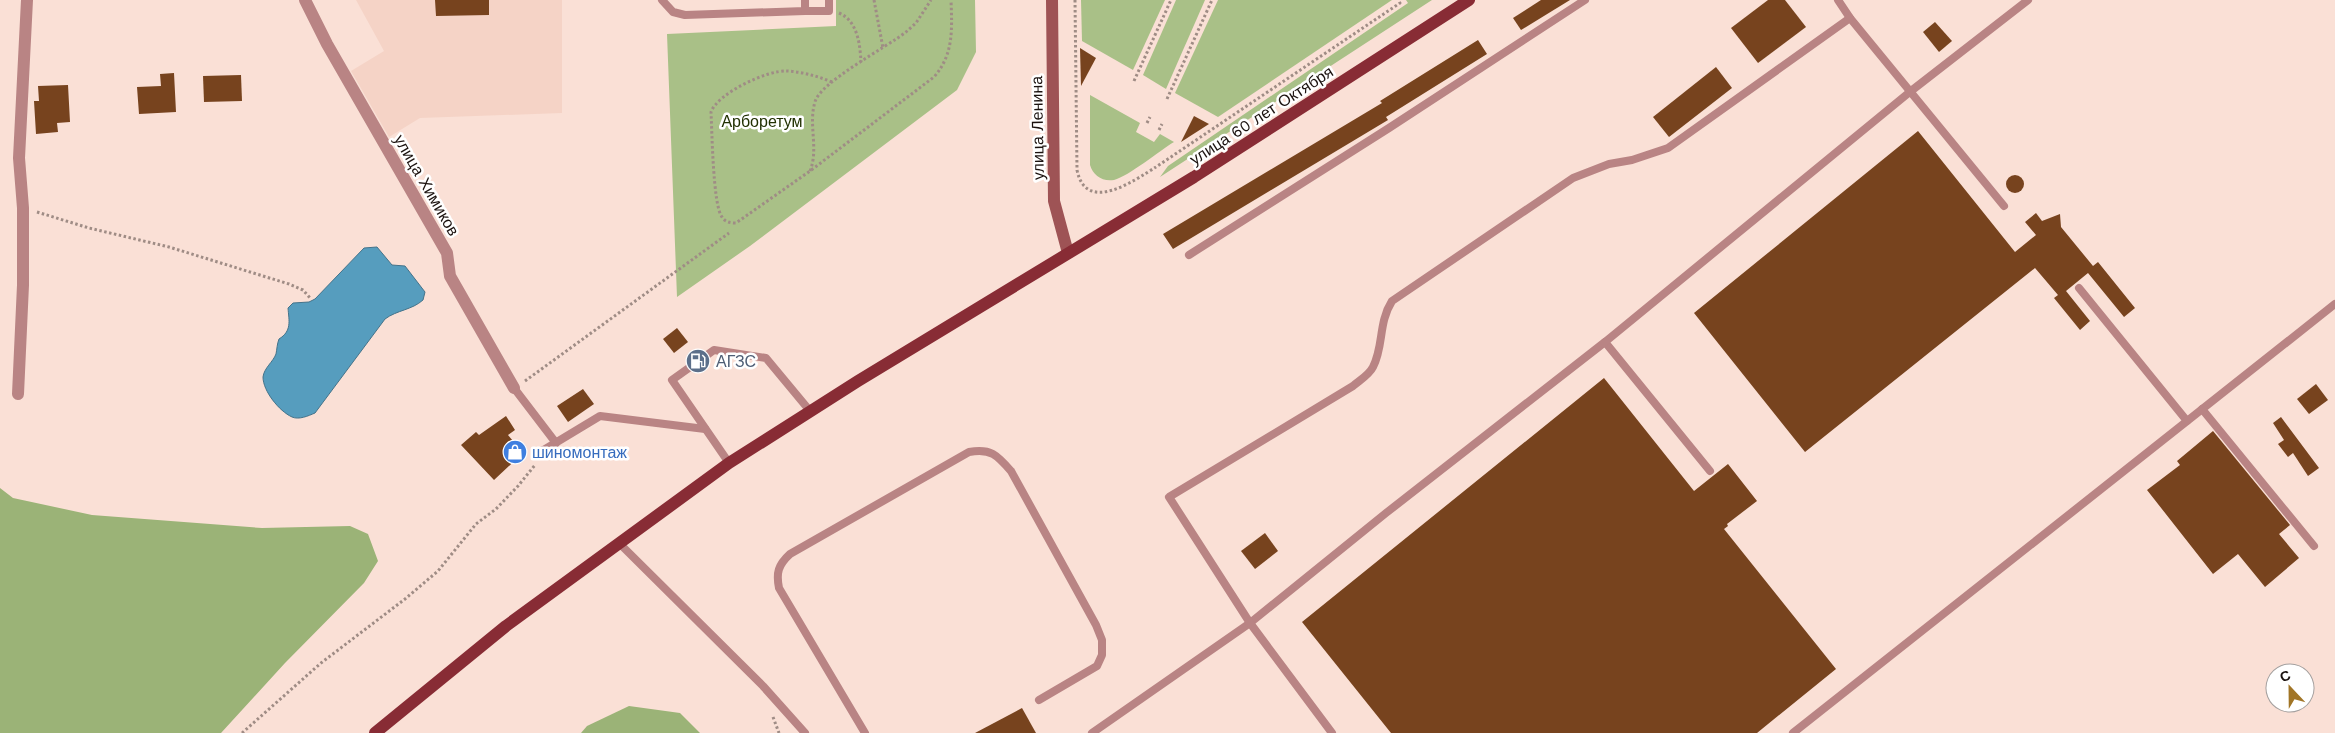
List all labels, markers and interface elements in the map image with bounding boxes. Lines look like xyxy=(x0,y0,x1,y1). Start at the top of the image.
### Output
street label: улица 60 лет Октября xyxy=(1186,62,1337,169)
street label: улица Ленина xyxy=(1027,76,1048,180)
park label: Арборетум xyxy=(721,112,803,131)
street label: улица Химиков xyxy=(390,131,463,239)
fuel station icon: АГЗС xyxy=(685,348,711,374)
place label: АГЗС xyxy=(716,352,756,371)
shop icon: шиномонтаж xyxy=(502,439,528,465)
place label: шиномонтаж xyxy=(532,443,627,462)
north arrow xyxy=(2265,663,2315,713)
text: С xyxy=(2277,667,2293,685)

